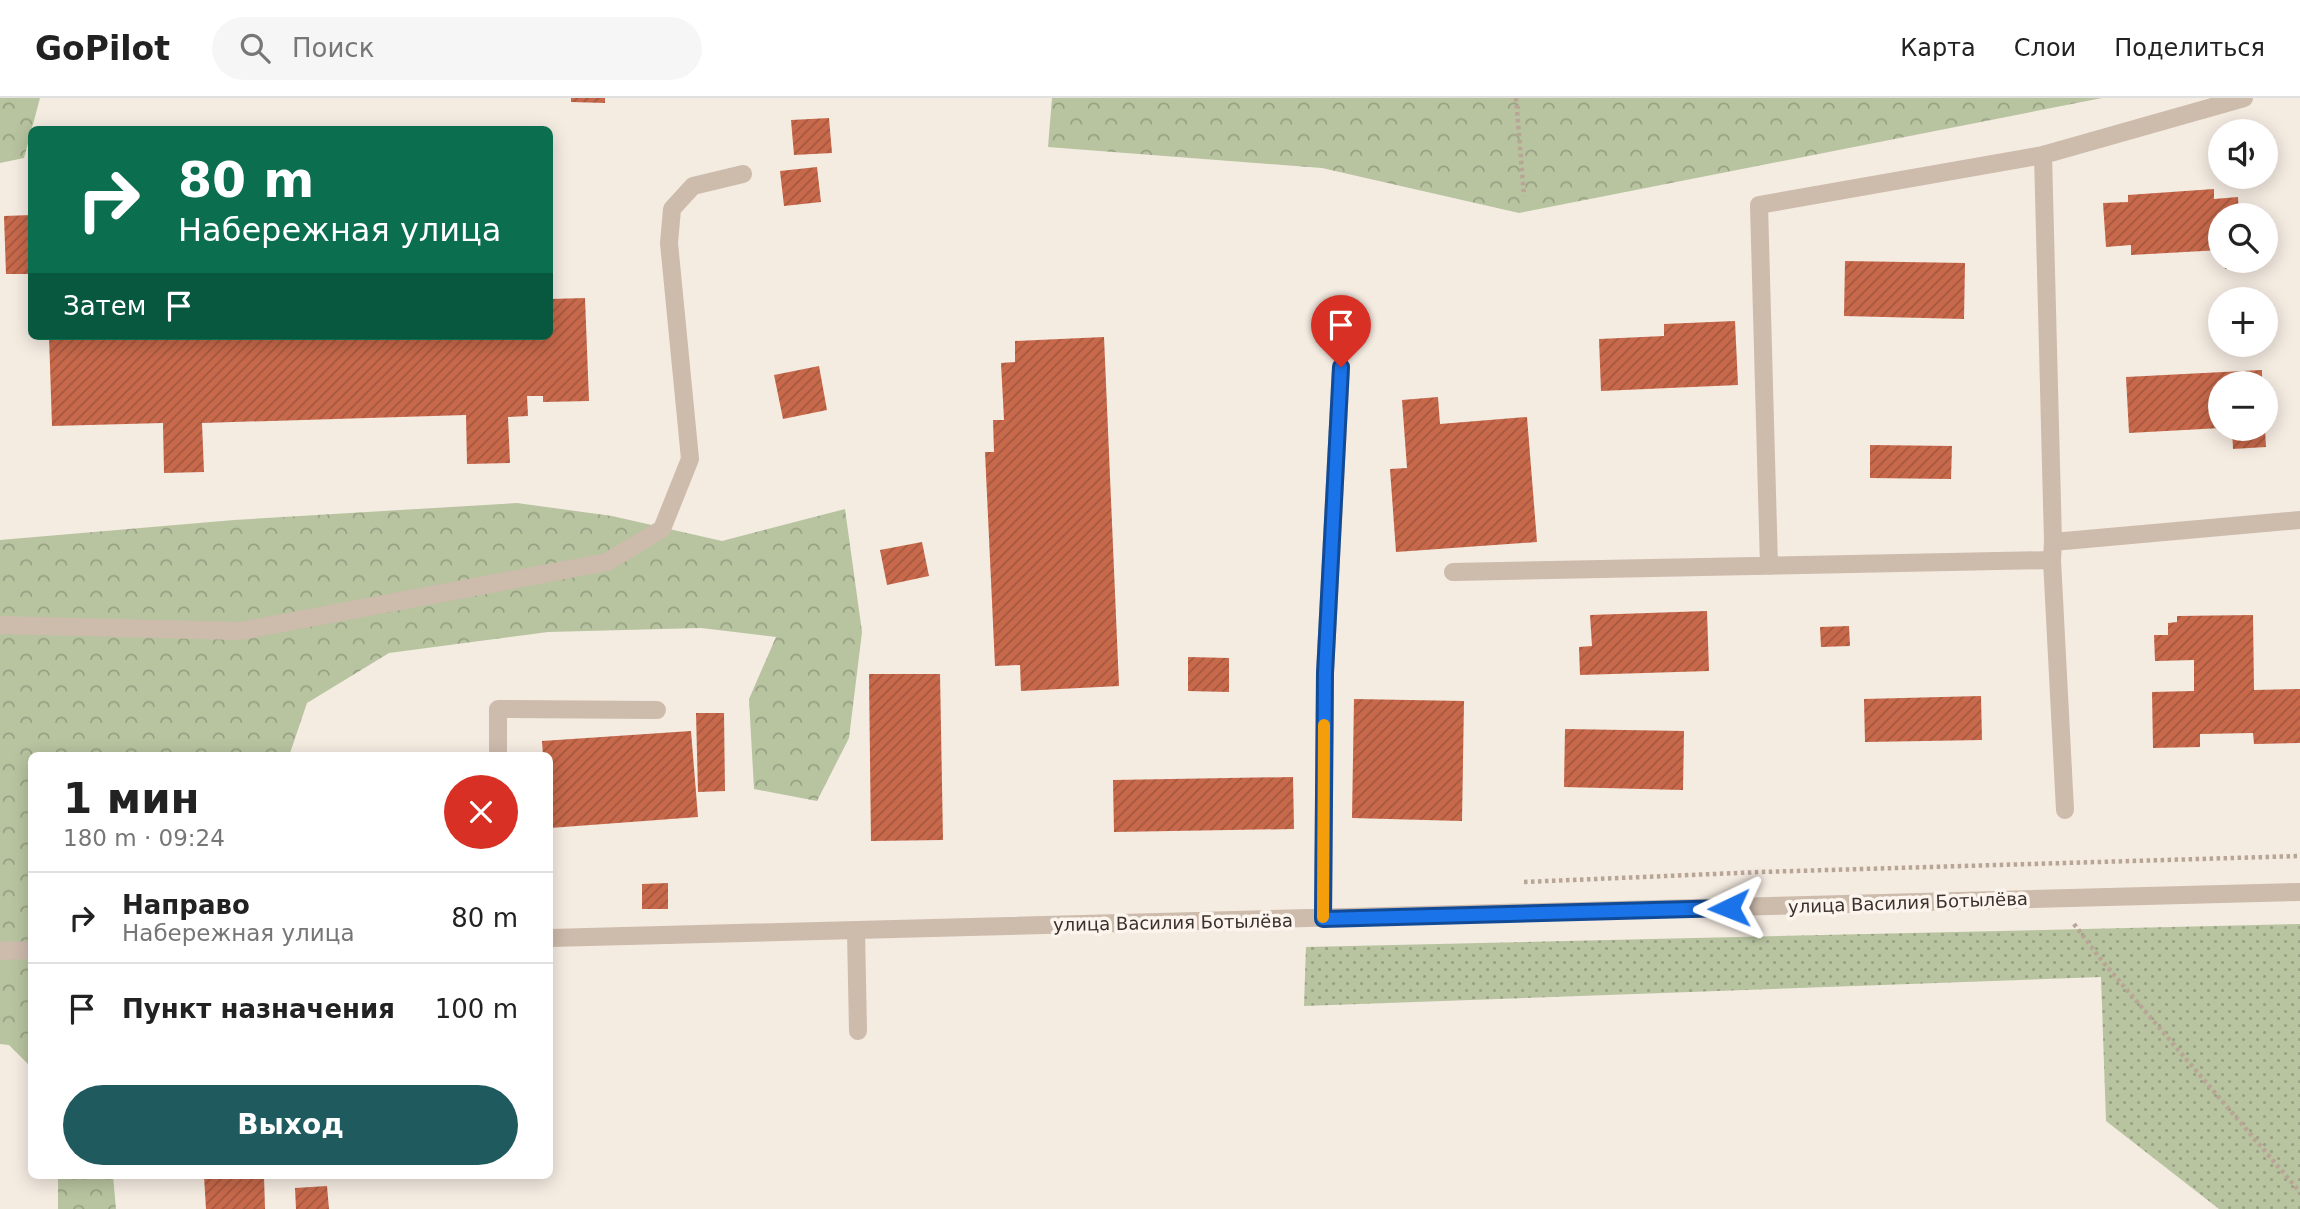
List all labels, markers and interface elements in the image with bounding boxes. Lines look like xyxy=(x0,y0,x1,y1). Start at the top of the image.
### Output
search box xyxy=(212,17,702,80)
text: GoPilot xyxy=(35,29,170,68)
icon: search xyxy=(236,29,274,67)
text: Поиск xyxy=(292,33,374,63)
text: Карта xyxy=(1900,34,1976,62)
text: Слои xyxy=(2014,34,2076,62)
text: Поделиться xyxy=(2114,34,2265,62)
map controls xyxy=(2208,119,2278,441)
button: sound xyxy=(2208,119,2278,189)
text: 80 m xyxy=(178,152,314,209)
icon: right xyxy=(63,154,154,245)
button: search xyxy=(2208,203,2278,273)
text: Набережная улица xyxy=(178,211,501,249)
icon: arrive xyxy=(160,287,198,325)
button: + xyxy=(2208,287,2278,357)
text: Затем xyxy=(63,291,146,321)
pin xyxy=(1311,295,1371,367)
icon: arrive xyxy=(1322,306,1360,344)
button: − xyxy=(2208,371,2278,441)
text: 1 мин xyxy=(63,774,200,823)
button: close xyxy=(444,775,518,849)
text: 180 m · 09:24 xyxy=(63,825,225,851)
position arrow xyxy=(1692,871,1766,945)
street label: улица Василия Ботылёва xyxy=(1788,888,2028,917)
text: Направо xyxy=(122,890,250,920)
icon: right xyxy=(63,899,101,937)
text: 80 m xyxy=(451,903,518,933)
street label: улица Василия Ботылёва xyxy=(1053,910,1293,935)
text: Набережная улица xyxy=(122,920,354,946)
icon: arrive xyxy=(63,990,101,1028)
text: Пункт назначения xyxy=(122,994,395,1024)
text: 100 m xyxy=(435,994,518,1024)
button: Выход xyxy=(63,1085,518,1165)

